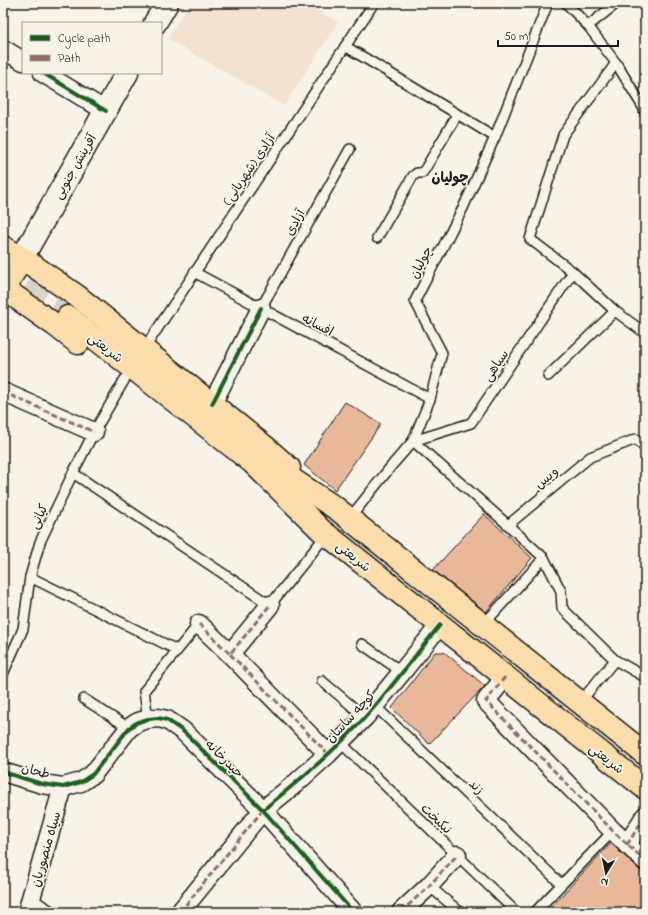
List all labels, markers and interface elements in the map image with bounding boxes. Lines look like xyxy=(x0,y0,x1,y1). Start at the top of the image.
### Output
legend xyxy=(22,22,162,74)
scale bar xyxy=(498,22,618,48)
text: 50 m xyxy=(504,28,528,46)
text: Cycle path xyxy=(58,30,110,49)
text: Path xyxy=(58,50,81,68)
street label: آفرینش جنوبی xyxy=(49,130,102,203)
street label: آزادی (شهربانی) xyxy=(218,130,281,209)
district label: چولیان xyxy=(431,168,469,189)
street label: آزادی xyxy=(280,205,311,239)
street label: چولیان xyxy=(405,243,438,282)
street label: افسانه xyxy=(298,309,337,342)
street label: شریعتی xyxy=(83,328,127,368)
street label: سپاهی xyxy=(479,346,514,386)
street label: ویس xyxy=(531,463,563,494)
street label: کیانی xyxy=(25,501,54,532)
street label: شریعتی xyxy=(332,537,375,577)
street label: کوچه ساسان xyxy=(322,686,381,747)
street label: حیدرخانه xyxy=(200,735,248,783)
street label: شریعتی xyxy=(584,739,628,779)
street label: طحان xyxy=(19,759,52,784)
street label: زند xyxy=(464,775,488,799)
street label: نیکبخت xyxy=(416,799,456,839)
street label: سیاه منصوریان xyxy=(27,809,66,889)
north arrow xyxy=(586,853,626,893)
text: N xyxy=(599,873,609,890)

